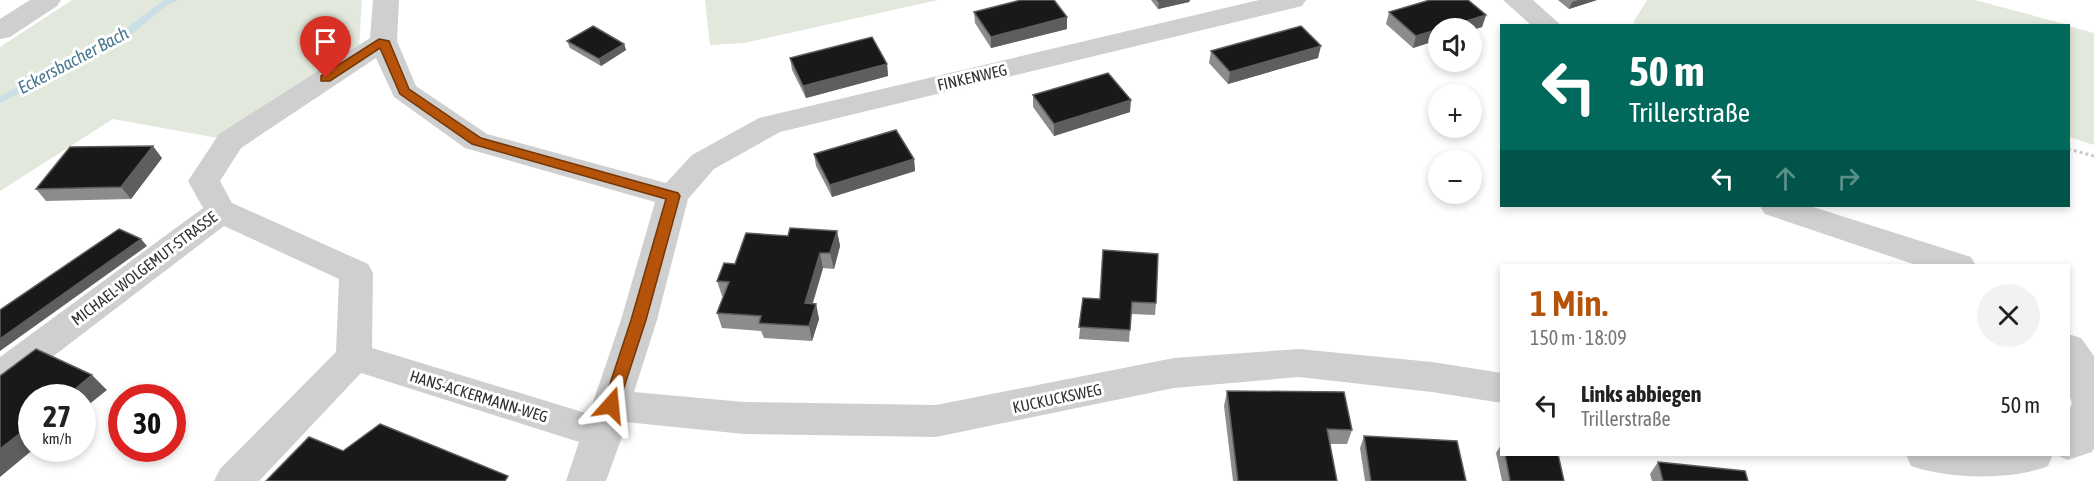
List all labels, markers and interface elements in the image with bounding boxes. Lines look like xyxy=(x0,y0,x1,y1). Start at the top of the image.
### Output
pin xyxy=(300,16,351,78)
map controls xyxy=(1428,18,1482,204)
button: sound xyxy=(1428,18,1482,72)
water label: Eckersbacher Bach xyxy=(14,22,132,98)
icon: arrive xyxy=(309,25,342,58)
text: 50 m xyxy=(1629,47,1704,95)
icon: left xyxy=(1530,48,1608,126)
street label: FINKENWEG xyxy=(935,60,1009,94)
button: + xyxy=(1428,84,1482,138)
text: Trillerstraße xyxy=(1629,97,1750,128)
button: − xyxy=(1428,150,1482,204)
icon: left xyxy=(1706,162,1739,195)
icon: ahead xyxy=(1769,162,1802,195)
icon: right xyxy=(1832,162,1865,195)
street label: MICHAEL-WOLGEMUT-STRASSE xyxy=(68,207,220,329)
text: 1 Min. xyxy=(1530,282,1608,324)
button: close xyxy=(1977,284,2040,347)
text: 150 m · 18:09 xyxy=(1530,326,1627,349)
street label: HANS-ACKERMANN-WEG xyxy=(408,366,550,426)
position arrow xyxy=(579,373,643,437)
street label: KUCKUCKSWEG xyxy=(1011,380,1103,416)
text: Links abbiegen xyxy=(1581,381,1702,407)
speed limit sign: 30 xyxy=(108,384,186,462)
icon: left xyxy=(1530,389,1563,422)
text: 50 m xyxy=(2000,392,2040,418)
text: 27 xyxy=(43,399,71,433)
text: Trillerstraße xyxy=(1581,407,1671,430)
text: km/h xyxy=(42,430,72,447)

